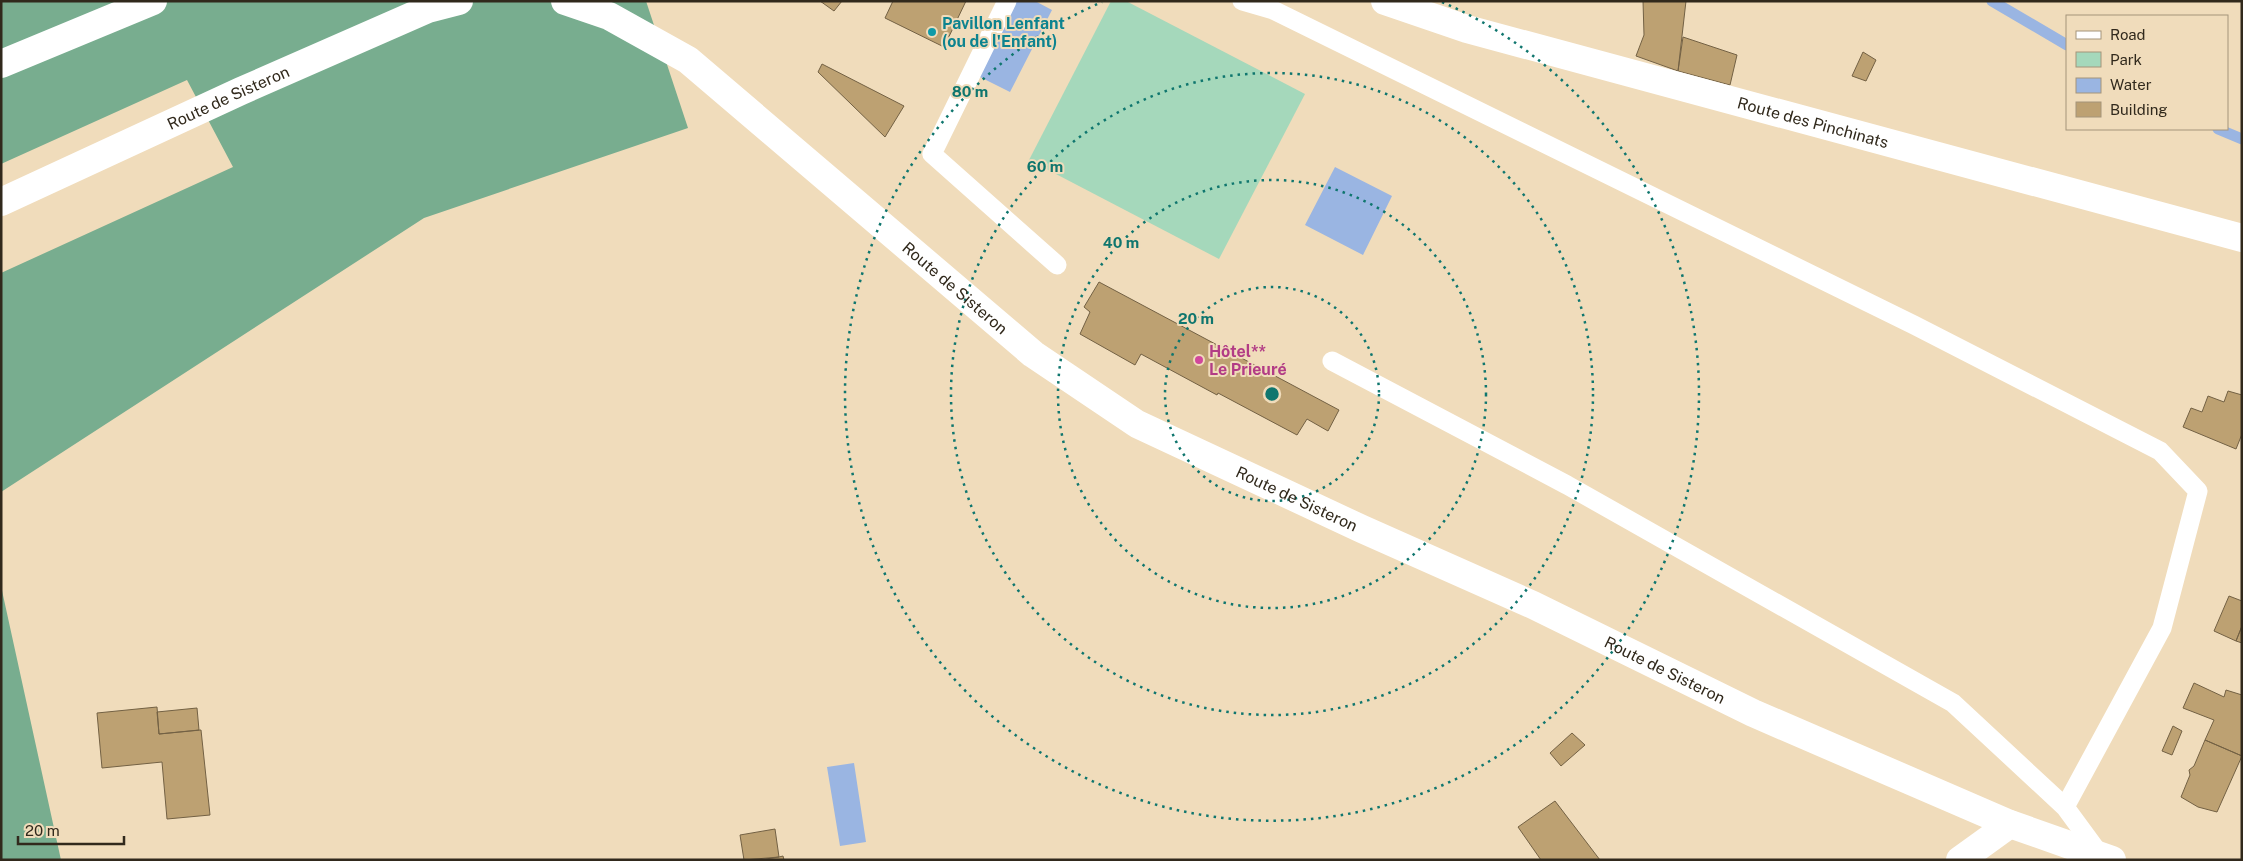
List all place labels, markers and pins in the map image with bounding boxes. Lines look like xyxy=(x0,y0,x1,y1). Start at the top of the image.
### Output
place label: Pavillon Lenfant (ou de l'Enfant) xyxy=(942,14,1065,51)
marker: Pavillon Lenfant (ou de l'Enfant) xyxy=(926,26,938,38)
place label: Hôtel** Le Prieuré xyxy=(1209,342,1287,379)
marker: Hôtel** Le Prieuré xyxy=(1193,354,1205,366)
centre of rings xyxy=(1263,385,1281,403)

